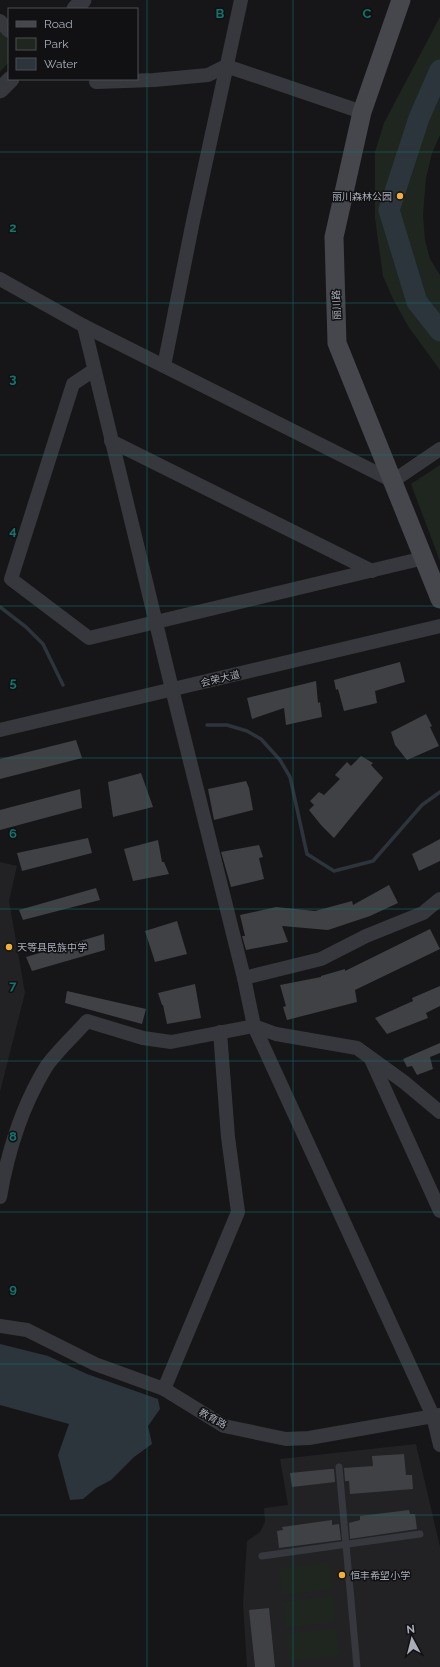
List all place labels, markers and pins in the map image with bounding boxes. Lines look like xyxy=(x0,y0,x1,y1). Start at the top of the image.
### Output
place label: 丽川森林公园 xyxy=(332,191,392,202)
marker: 丽川森林公园 xyxy=(395,191,405,201)
marker: 天等县民族中学 xyxy=(4,942,14,952)
place label: 天等县民族中学 xyxy=(17,942,87,953)
marker: 恒丰希望小学 xyxy=(337,1570,347,1580)
place label: 恒丰希望小学 xyxy=(350,1570,410,1581)

